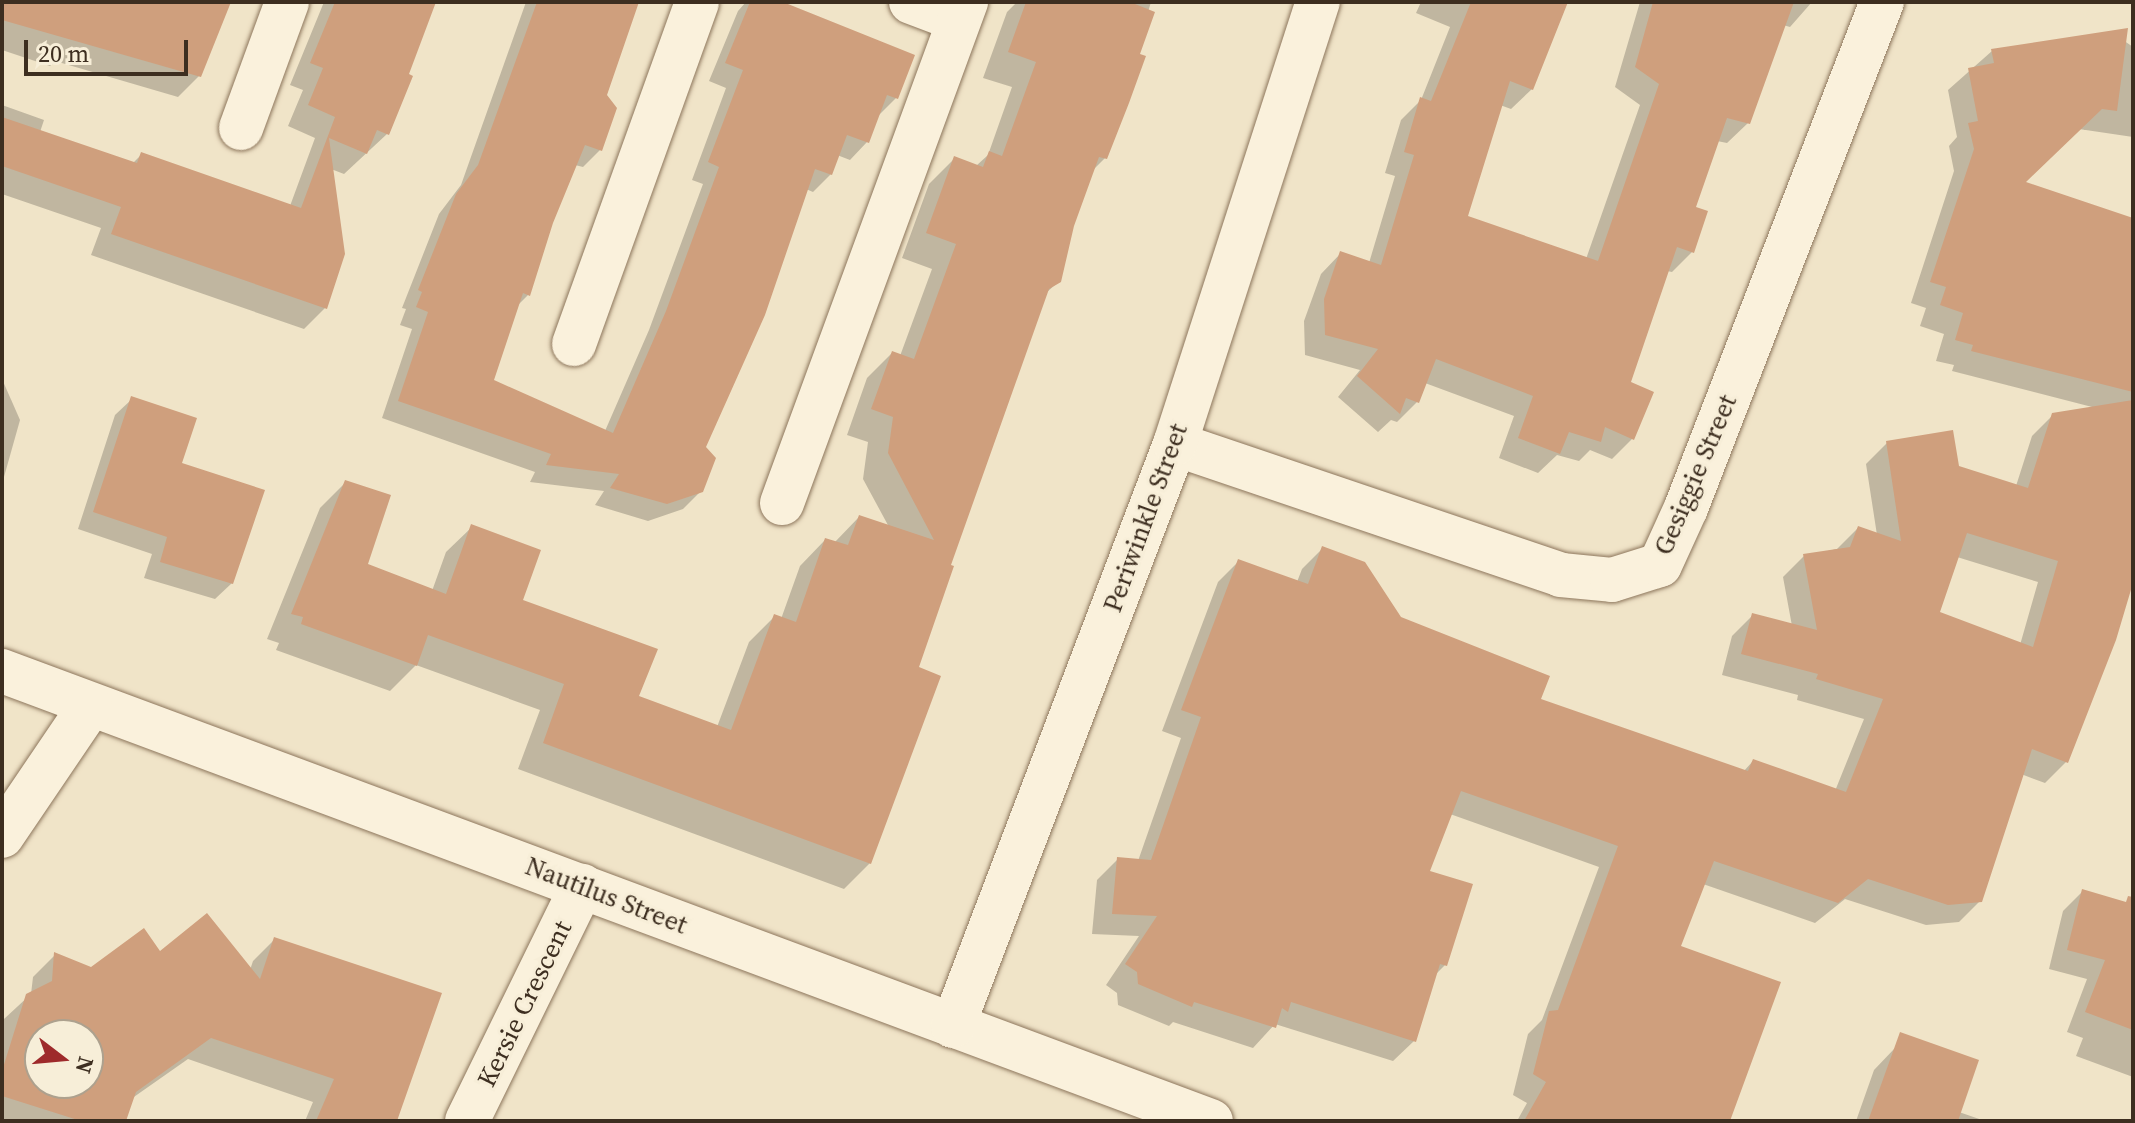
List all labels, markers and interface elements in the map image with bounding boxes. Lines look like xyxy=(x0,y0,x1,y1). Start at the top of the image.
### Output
scale bar xyxy=(28,24,192,74)
text: 20 m xyxy=(38,37,89,70)
street label: Gesiggie Street xyxy=(1648,390,1744,560)
street label: Periwinkle Street xyxy=(1097,420,1195,616)
street label: Nautilus Street xyxy=(521,851,691,941)
street label: Kersie Crescent xyxy=(471,916,579,1092)
north arrow xyxy=(24,1019,104,1099)
text: N xyxy=(69,1053,102,1077)

